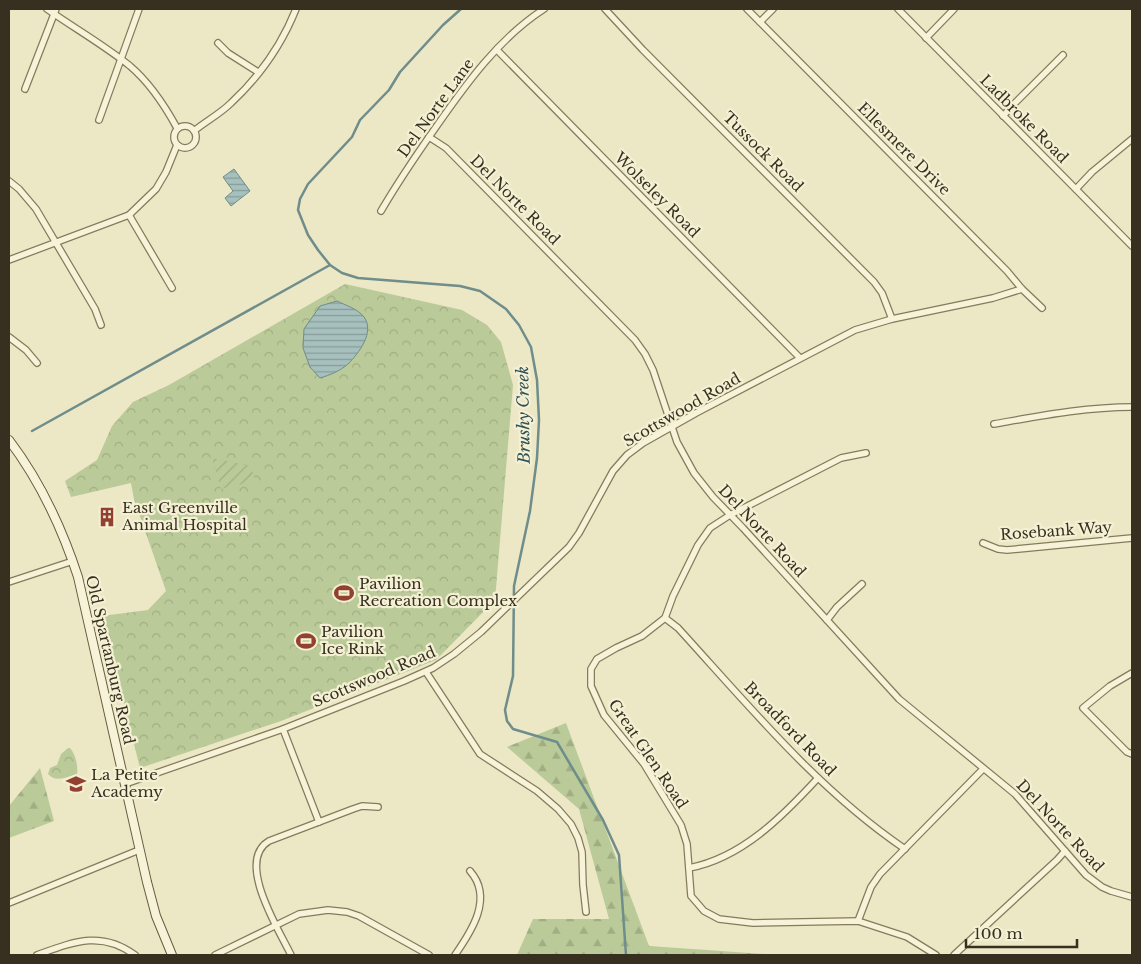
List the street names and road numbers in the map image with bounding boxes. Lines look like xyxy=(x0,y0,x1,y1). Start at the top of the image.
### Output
street label: Del Norte Lane xyxy=(393,54,478,161)
street label: Ladbroke Road xyxy=(976,70,1073,167)
street label: Ellesmere Drive xyxy=(854,98,955,199)
street label: Tussock Road xyxy=(719,107,808,196)
street label: Wolseley Road xyxy=(610,147,704,241)
street label: Del Norte Road xyxy=(466,151,564,249)
street label: Scottswood Road xyxy=(620,368,744,451)
street label: Del Norte Road xyxy=(715,480,810,581)
street label: Rosebank Way xyxy=(999,517,1113,544)
street label: Old Spartanburg Road xyxy=(82,573,139,746)
street label: Scottswood Road xyxy=(309,642,438,711)
street label: Broadford Road xyxy=(740,677,840,780)
street label: Great Glen Road xyxy=(605,695,692,812)
street label: Del Norte Road xyxy=(1013,775,1108,876)

